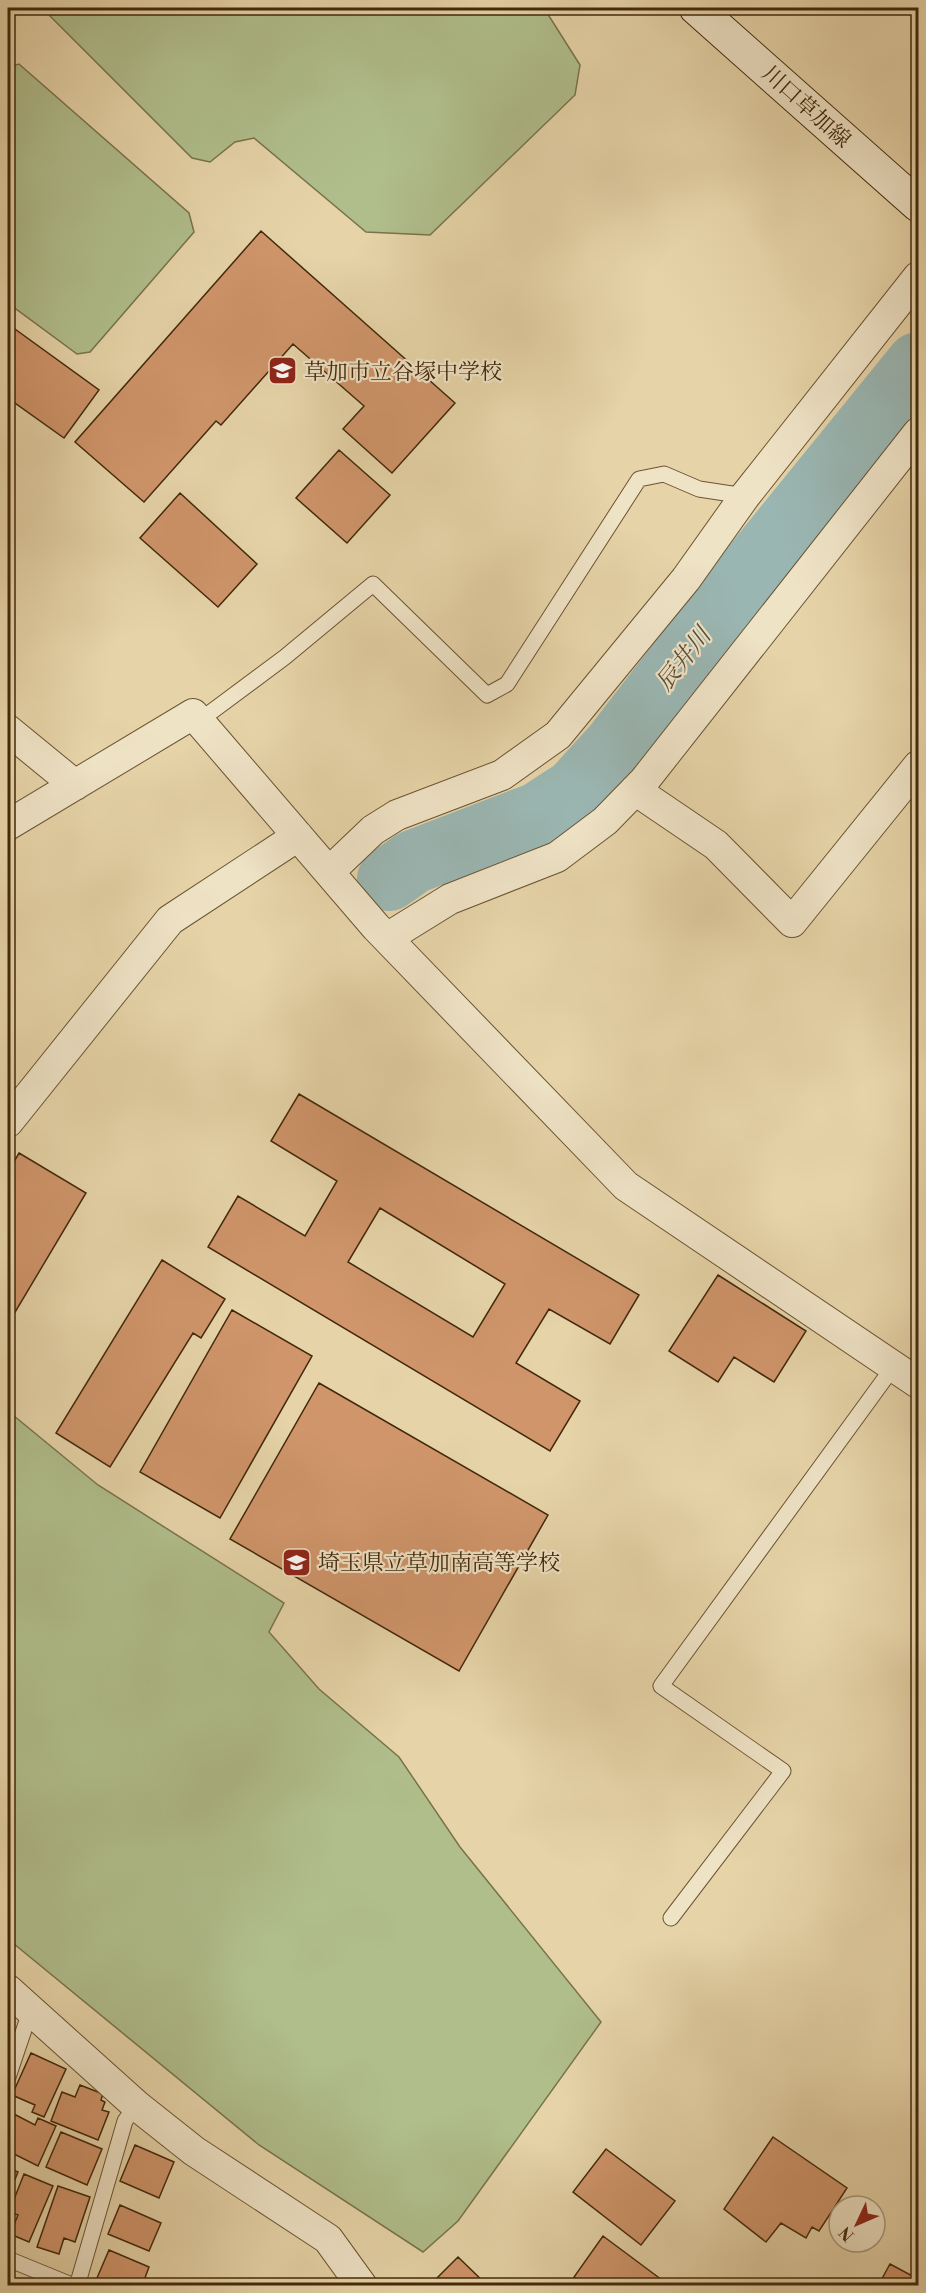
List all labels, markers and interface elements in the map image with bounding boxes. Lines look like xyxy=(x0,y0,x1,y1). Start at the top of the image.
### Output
street label: 川口草加線 xyxy=(756,60,856,154)
school or university icon: 草加市立谷塚中学校 xyxy=(267,355,299,387)
place label: 草加市立谷塚中学校 xyxy=(304,359,502,386)
water label: 辰井川 xyxy=(650,620,720,697)
school or university icon: 埼玉県立草加南高等学校 xyxy=(281,1546,313,1578)
place label: 埼玉県立草加南高等学校 xyxy=(318,1550,560,1577)
north arrow xyxy=(827,2194,887,2254)
text: N xyxy=(835,2222,859,2245)

